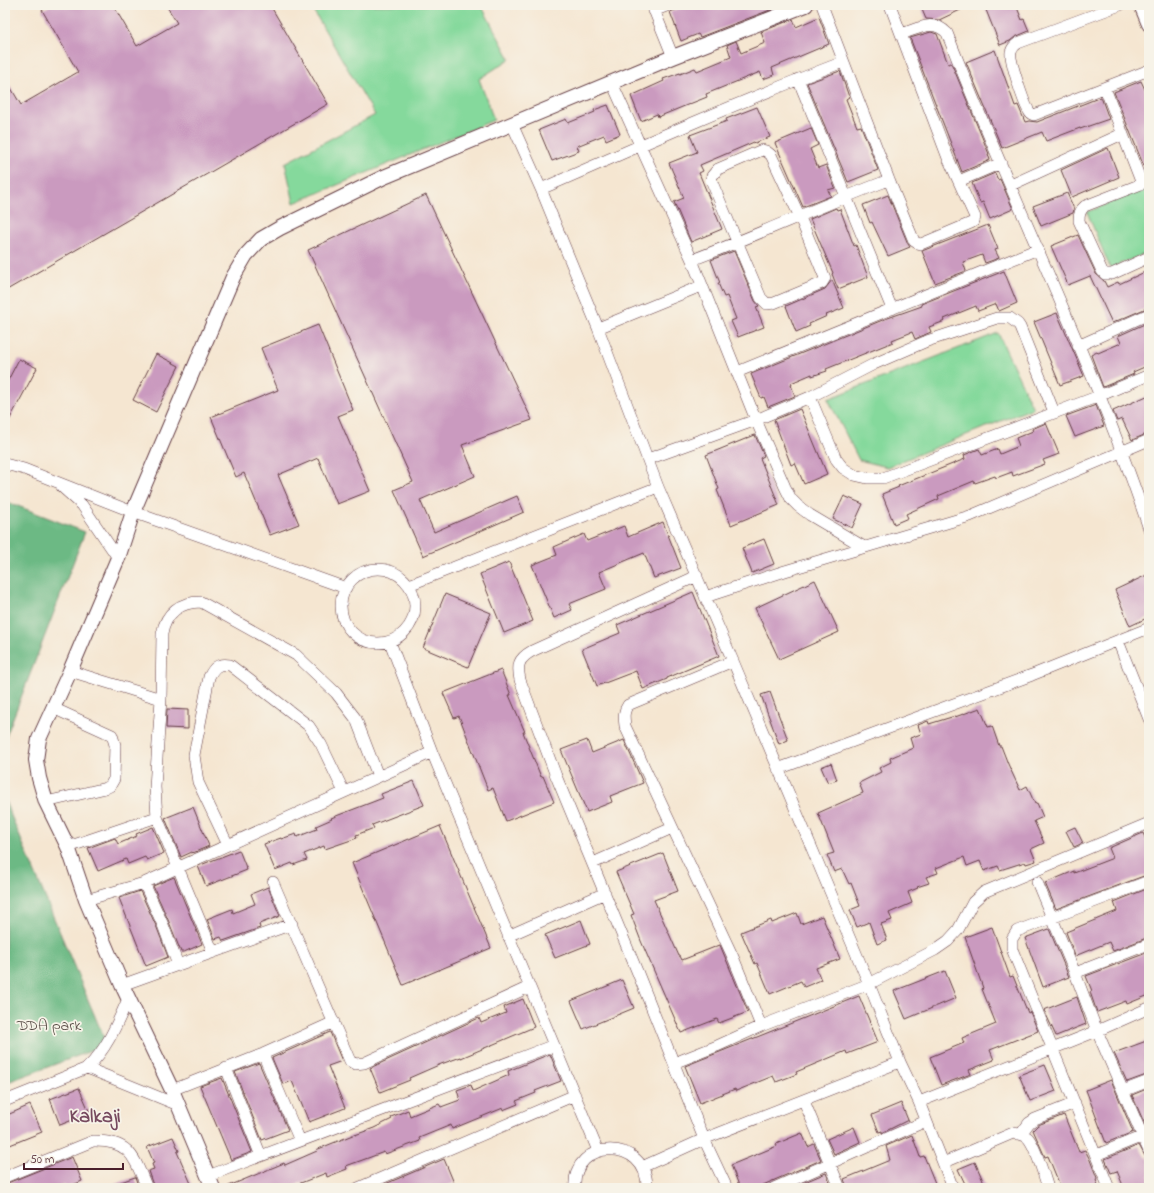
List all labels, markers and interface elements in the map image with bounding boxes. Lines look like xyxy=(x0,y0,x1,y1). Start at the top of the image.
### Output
park label: DDA park xyxy=(16,1014,82,1038)
district label: Kalkaji xyxy=(69,1103,121,1132)
scale bar xyxy=(24,1145,123,1171)
text: 50 m xyxy=(30,1151,54,1169)

